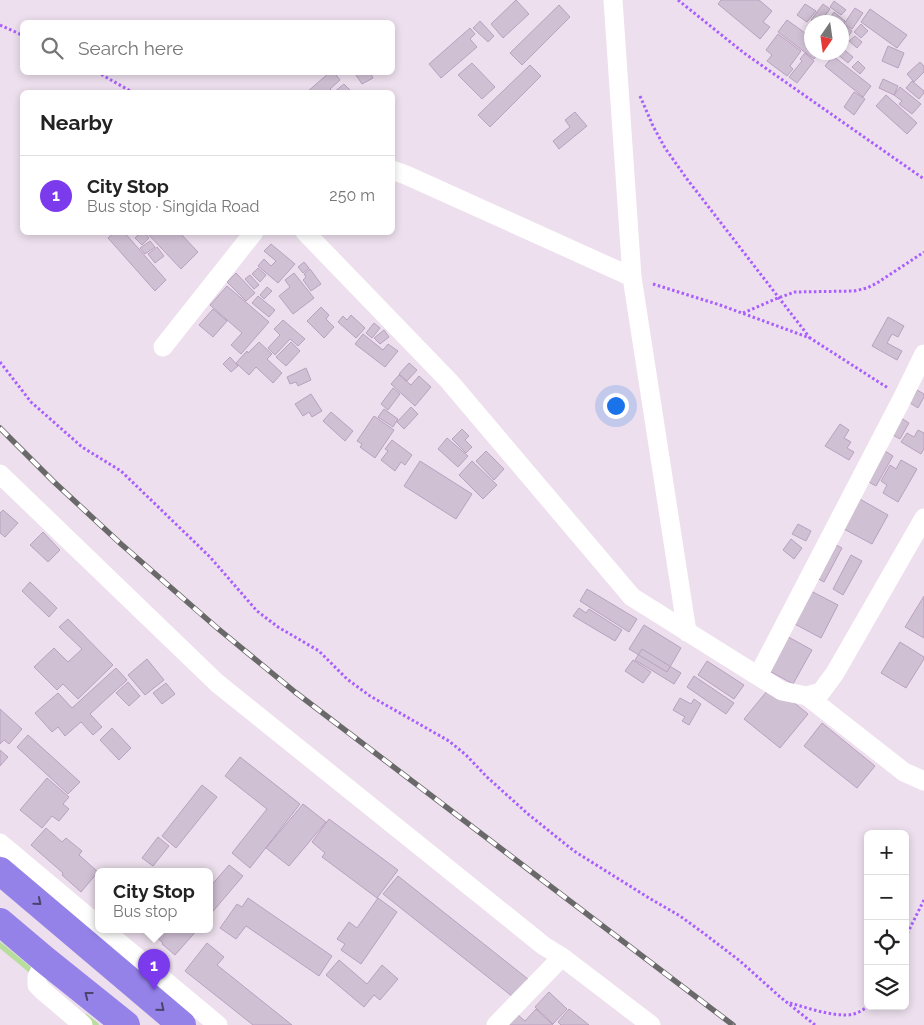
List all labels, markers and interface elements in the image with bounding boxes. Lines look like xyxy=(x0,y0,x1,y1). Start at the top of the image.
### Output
north arrow xyxy=(804,15,849,60)
search box xyxy=(20,20,395,75)
icon: search xyxy=(38,34,66,62)
text: Search here xyxy=(78,37,184,59)
text: Nearby xyxy=(40,110,113,135)
text: City Stop xyxy=(87,175,169,197)
text: 1 xyxy=(52,186,60,205)
text: 250 m xyxy=(329,186,375,205)
text: Bus stop · Singida Road xyxy=(87,197,260,216)
your location xyxy=(603,393,629,419)
map controls xyxy=(864,830,909,1010)
button: + xyxy=(864,830,909,875)
popup xyxy=(95,868,213,933)
button: − xyxy=(864,875,909,920)
text: City Stop xyxy=(113,880,195,902)
one-way arrow xyxy=(32,897,41,906)
text: Bus stop xyxy=(113,902,177,921)
button: locate xyxy=(864,920,909,965)
pin: 1 xyxy=(138,949,170,990)
button: layers xyxy=(864,965,909,1010)
one-way arrow xyxy=(85,992,94,1000)
one-way arrow xyxy=(156,1002,165,1011)

